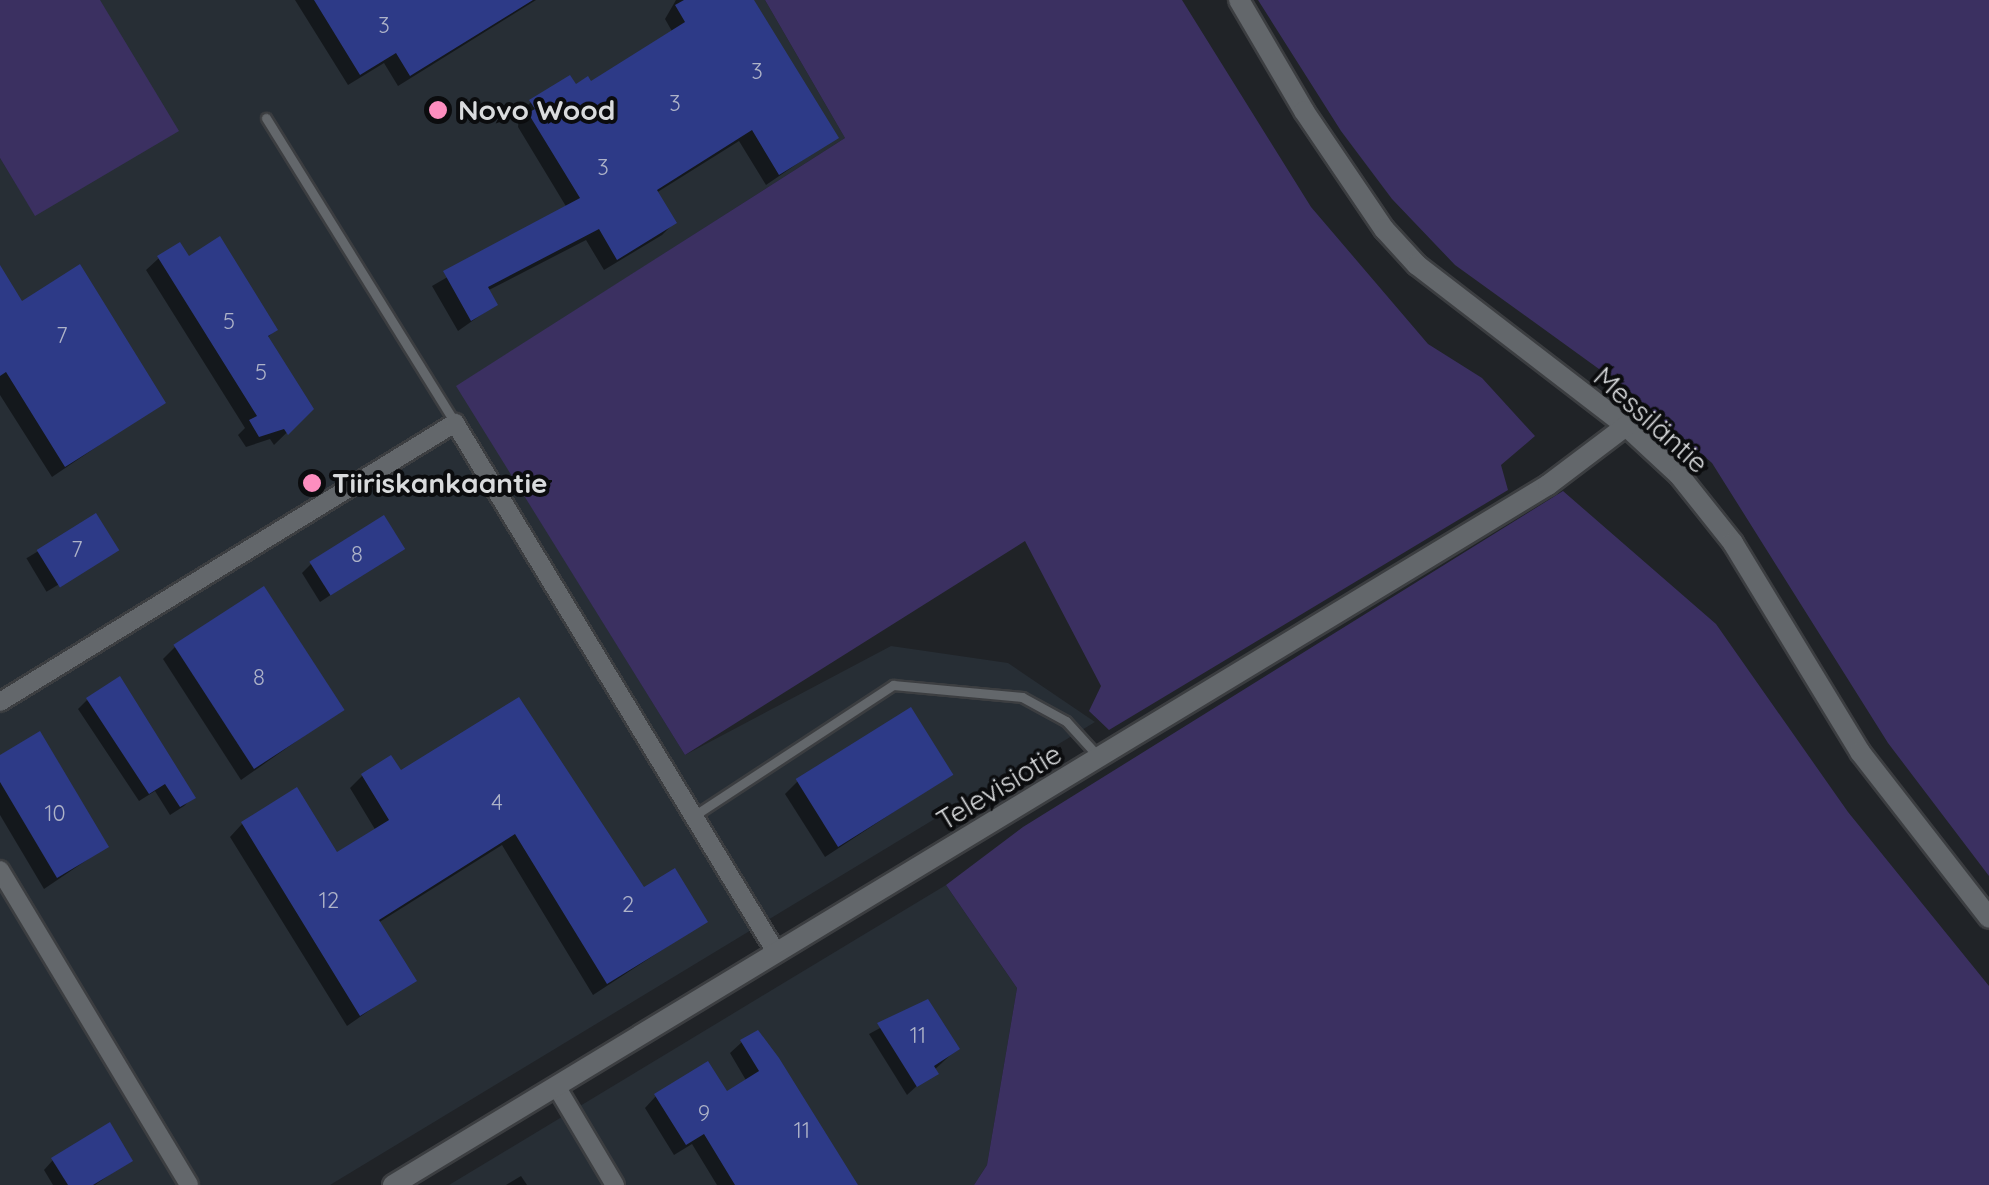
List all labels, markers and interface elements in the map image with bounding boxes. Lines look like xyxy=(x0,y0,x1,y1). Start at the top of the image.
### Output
house number: 3 xyxy=(378,13,390,39)
house number: 3 xyxy=(751,59,763,85)
house number: 3 xyxy=(669,91,681,117)
place label: Novo Wood xyxy=(458,93,615,127)
marker: Novo Wood xyxy=(427,99,449,121)
house number: 3 xyxy=(597,155,609,181)
house number: 5 xyxy=(223,309,235,335)
house number: 7 xyxy=(56,323,68,349)
house number: 5 xyxy=(255,360,267,386)
street label: Messiläntie xyxy=(1587,360,1715,480)
place label: Tiiriskankaantie xyxy=(332,466,548,500)
marker: Tiiriskankaantie xyxy=(301,472,323,494)
house number: 7 xyxy=(71,537,83,563)
house number: 8 xyxy=(351,542,363,568)
house number: 8 xyxy=(253,665,265,691)
street label: Televisiotie xyxy=(931,737,1067,837)
house number: 4 xyxy=(491,790,503,816)
house number: 10 xyxy=(44,801,66,827)
house number: 12 xyxy=(319,888,339,914)
house number: 2 xyxy=(622,892,634,918)
house number: 11 xyxy=(910,1023,926,1049)
house number: 9 xyxy=(698,1101,710,1127)
house number: 11 xyxy=(794,1118,810,1144)

